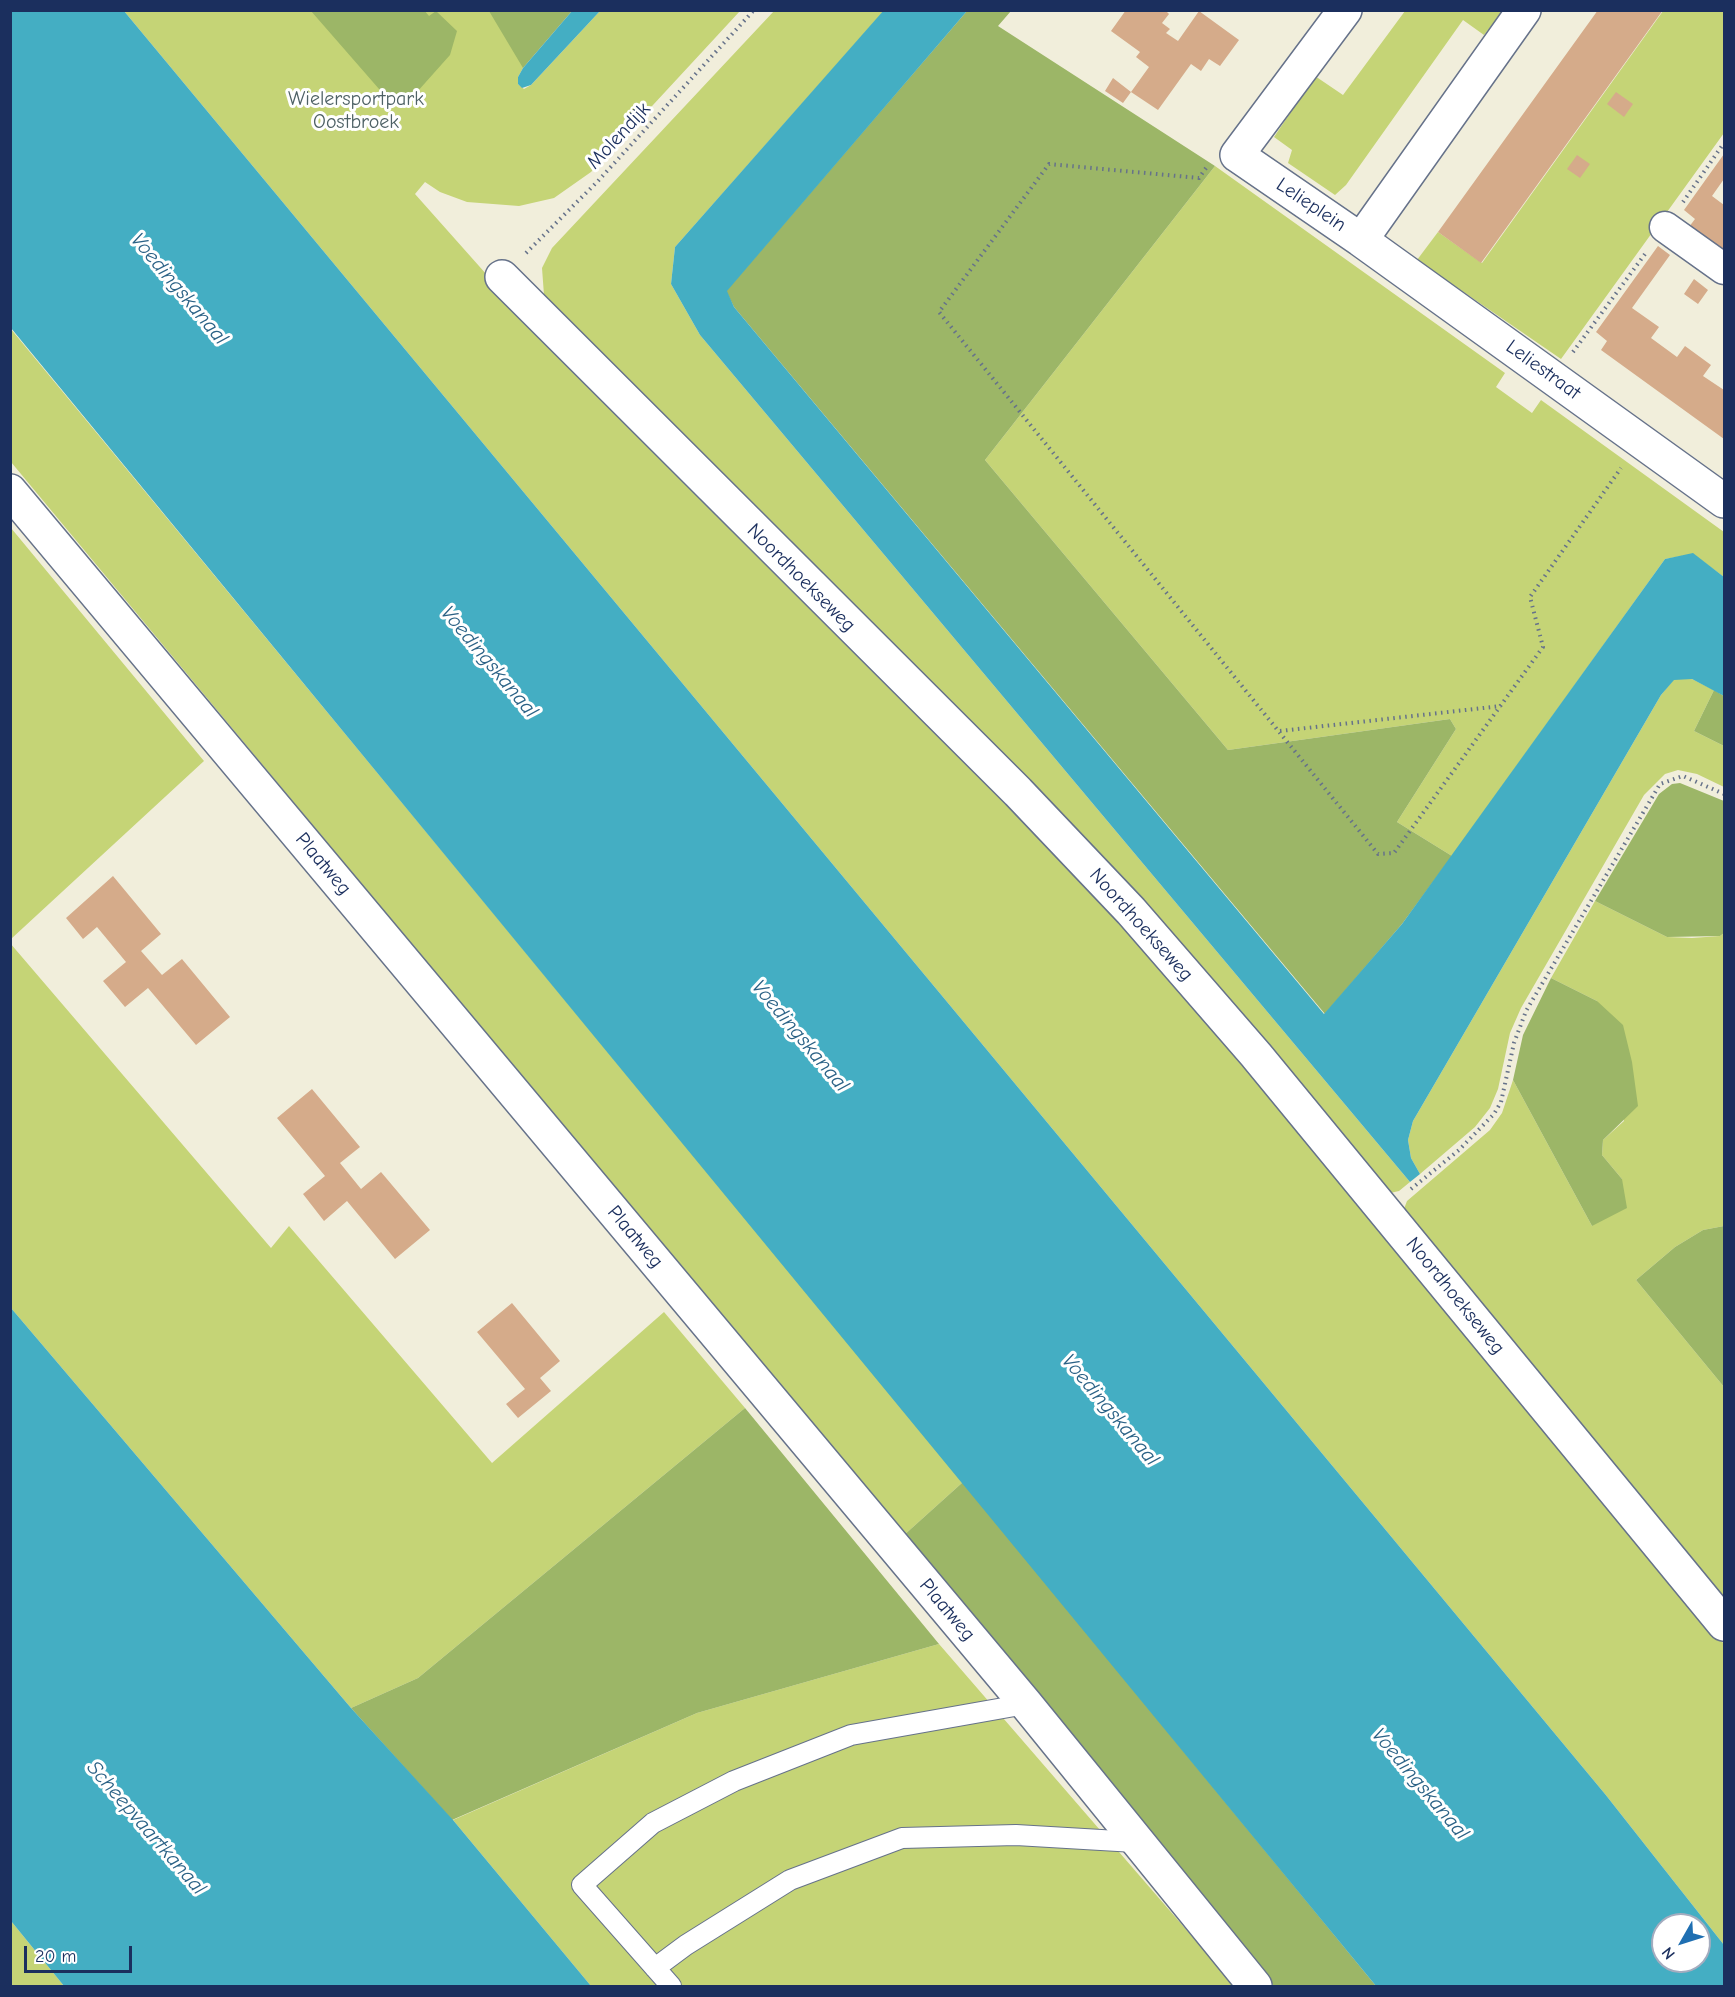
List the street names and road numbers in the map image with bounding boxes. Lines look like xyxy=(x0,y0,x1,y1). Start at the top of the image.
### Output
street label: Molendijk xyxy=(582,98,656,174)
street label: Lelieplein xyxy=(1271,173,1351,237)
street label: Leliestraat xyxy=(1501,335,1585,405)
street label: Noordhoekseweg xyxy=(742,519,860,637)
street label: Plaatweg xyxy=(290,828,356,900)
street label: Noordhoekseweg xyxy=(1084,864,1198,986)
street label: Plaatweg xyxy=(602,1201,668,1273)
street label: Noordhoekseweg xyxy=(1400,1233,1510,1359)
street label: Plaatweg xyxy=(914,1574,980,1646)

